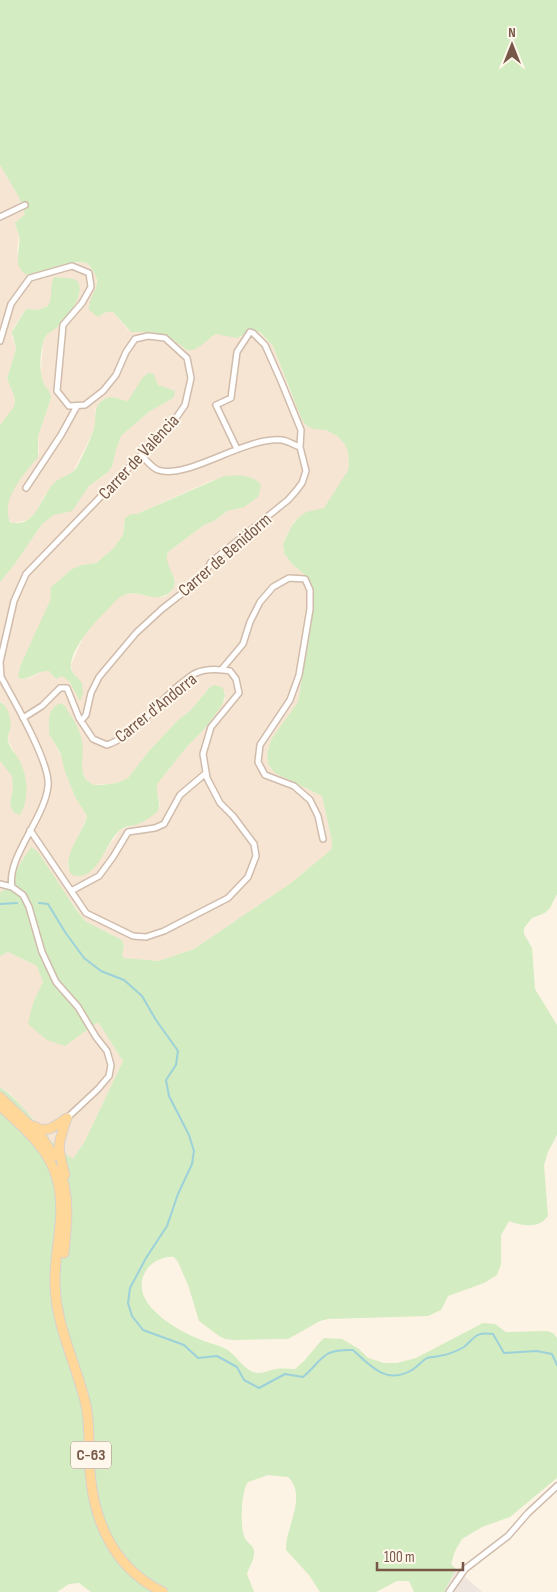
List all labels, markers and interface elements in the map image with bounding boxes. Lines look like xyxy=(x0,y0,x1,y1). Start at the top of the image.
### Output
north arrow xyxy=(487,20,537,70)
text: N xyxy=(508,24,516,41)
street label: Carrer de València xyxy=(94,410,184,504)
street label: Carrer de Benidorm xyxy=(174,509,276,601)
street label: Carrer d'Andorra xyxy=(111,669,201,747)
road number: C-63 xyxy=(71,1442,111,1468)
scale bar xyxy=(377,1540,463,1572)
text: 100 m xyxy=(384,1548,415,1567)

